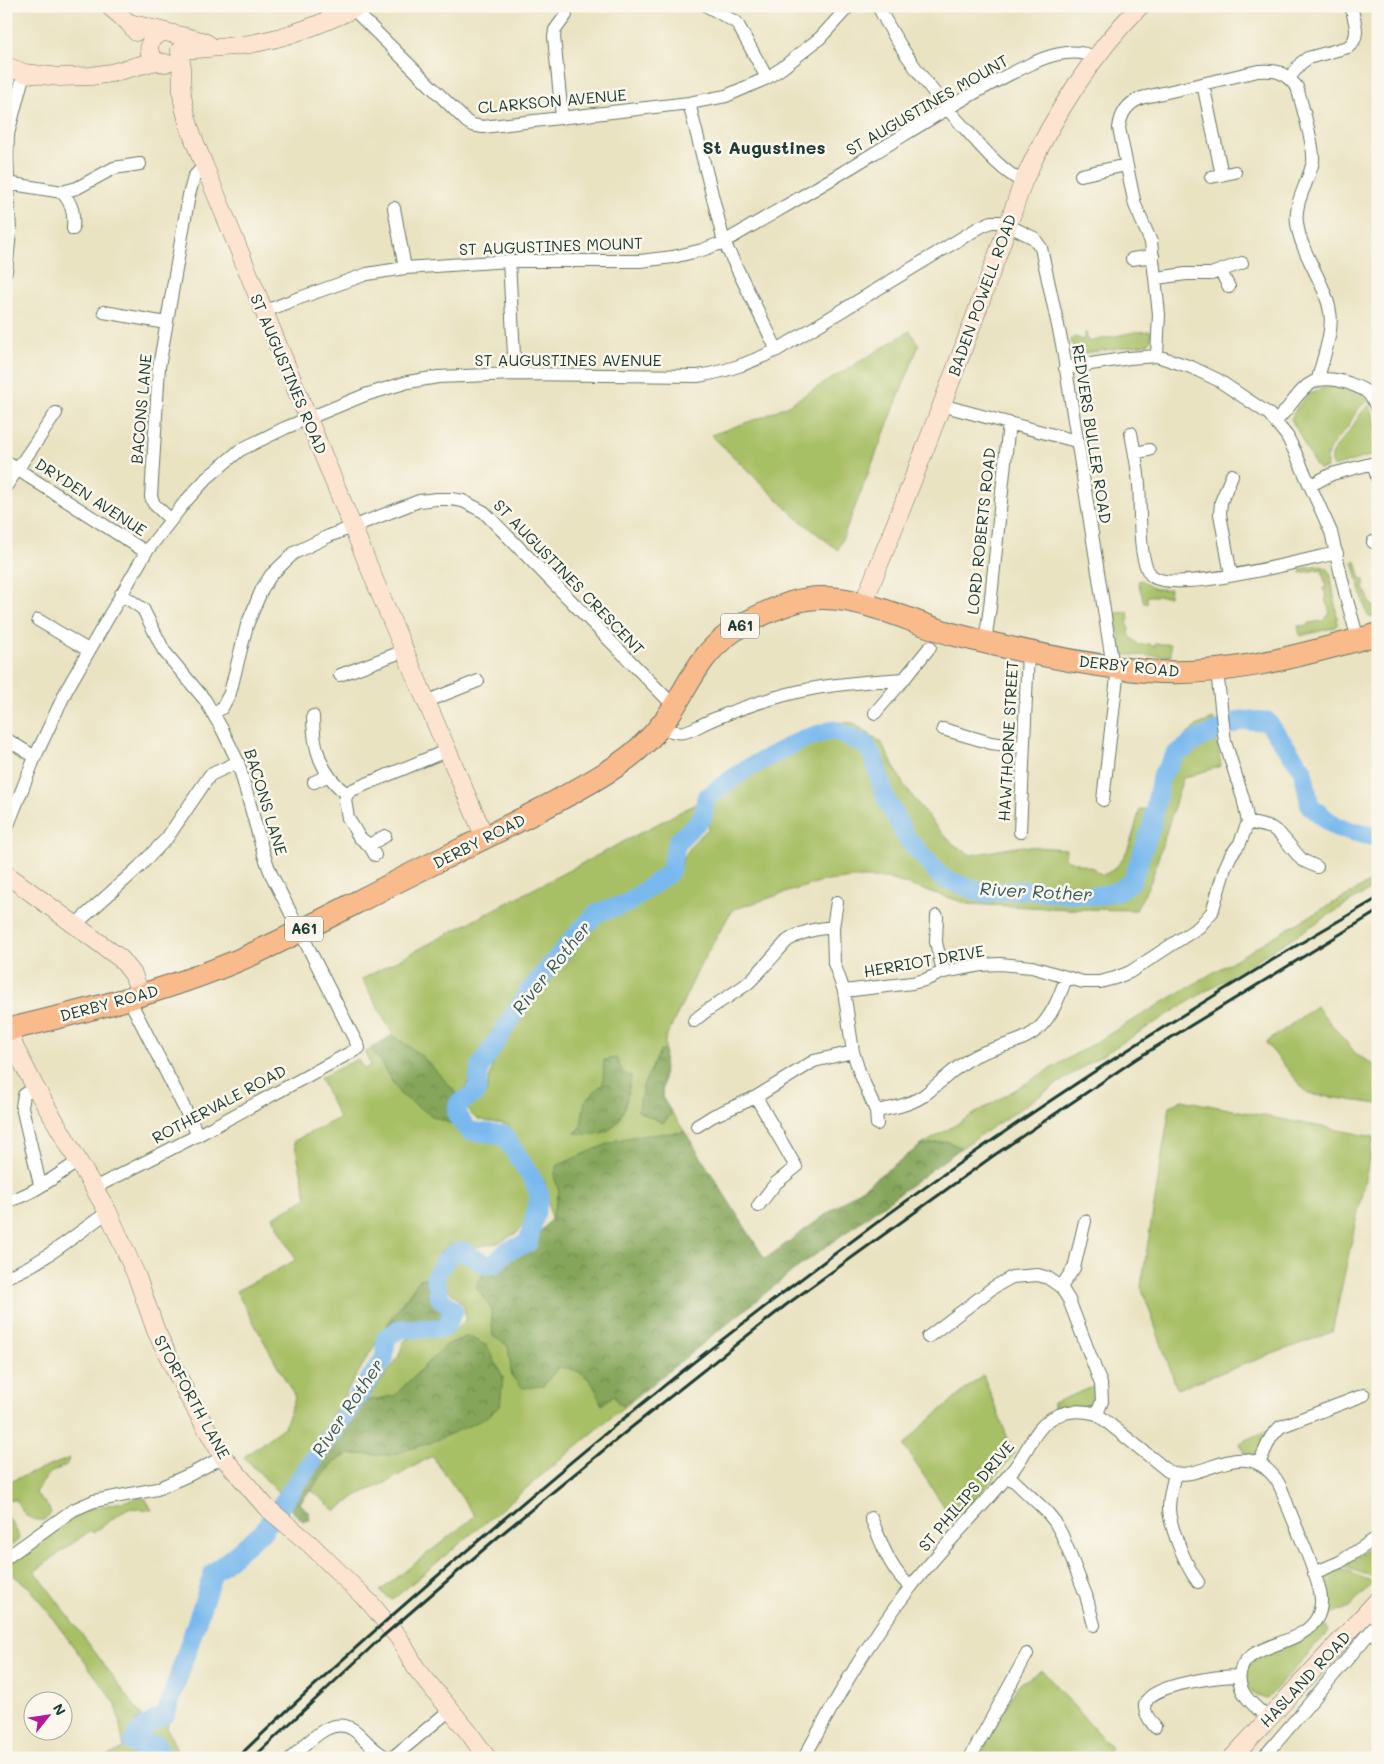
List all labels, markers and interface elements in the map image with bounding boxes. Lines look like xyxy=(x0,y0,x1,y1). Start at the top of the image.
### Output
street label: ST AUGUSTINES MOUNT xyxy=(842,49,1012,160)
street label: CLARKSON AVENUE xyxy=(477,84,627,117)
district label: St Augustines xyxy=(703,135,825,159)
street label: BADEN POWELL ROAD xyxy=(942,211,1021,379)
street label: ST AUGUSTINES MOUNT xyxy=(459,232,643,259)
street label: ST AUGUSTINES ROAD xyxy=(246,290,333,457)
street label: REDVERS BULLER ROAD xyxy=(1068,343,1117,525)
street label: ST AUGUSTINES AVENUE xyxy=(474,349,662,370)
street label: BACONS LANE xyxy=(125,353,156,465)
street label: LORD ROBERTS ROAD xyxy=(961,446,1000,615)
street label: DRYDEN AVENUE xyxy=(32,453,151,540)
street label: ST AUGUSTINES CRESCENT xyxy=(489,494,649,659)
road number: A61 xyxy=(721,614,759,638)
street label: DERBY ROAD xyxy=(1078,650,1180,681)
street label: HAWTHORNE STREET xyxy=(993,660,1022,822)
street label: BACONS LANE xyxy=(240,746,293,858)
street label: DERBY ROAD xyxy=(429,808,529,873)
water label: River Rother xyxy=(979,876,1093,906)
road number: A61 xyxy=(285,916,323,942)
water label: River Rother xyxy=(506,916,596,1019)
street label: HERRIOT DRIVE xyxy=(862,940,986,981)
street label: DERBY ROAD xyxy=(57,979,160,1026)
street label: ROTHERVALE ROAD xyxy=(148,1059,290,1148)
street label: STORFORTH LANE xyxy=(150,1331,235,1462)
water label: River Rother xyxy=(306,1354,389,1461)
street label: ST PHILIPS DRIVE xyxy=(913,1436,1018,1555)
street label: HASLAND ROAD xyxy=(1255,1626,1355,1731)
north arrow xyxy=(22,1692,72,1742)
text: N xyxy=(49,1700,71,1719)

